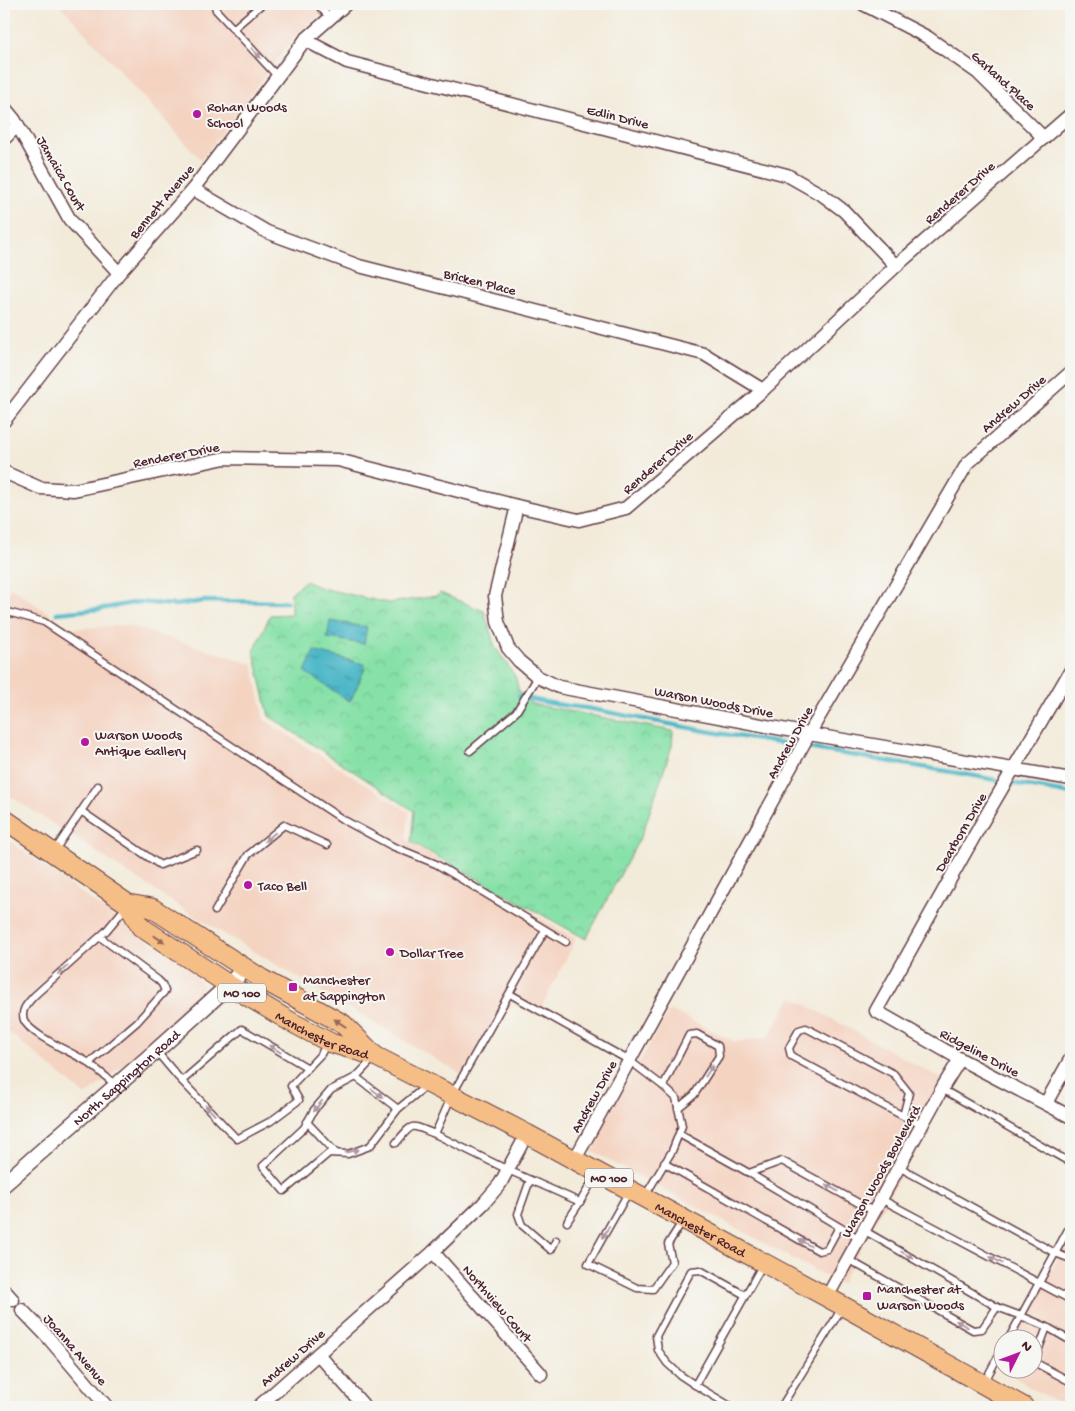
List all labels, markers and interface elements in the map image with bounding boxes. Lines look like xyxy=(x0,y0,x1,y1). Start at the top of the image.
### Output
one-way arrow xyxy=(250,47,261,59)
street label: Garland Place xyxy=(966,48,1039,116)
place label: Rohan Woods School xyxy=(207,100,287,133)
street label: Edlin Drive xyxy=(585,102,651,135)
marker: Rohan Woods School xyxy=(191,108,203,120)
street label: Jamaica Court xyxy=(32,134,89,216)
street label: Renderer Drive xyxy=(922,158,1000,229)
street label: Bennett Avenue xyxy=(126,161,199,244)
street label: Bricken Place xyxy=(441,266,518,301)
street label: Andrew Drive xyxy=(979,372,1051,438)
street label: Renderer Drive xyxy=(620,428,698,499)
street label: Renderer Drive xyxy=(132,440,222,473)
street label: Warson Woods Drive xyxy=(653,684,775,723)
street label: Andrew Drive xyxy=(764,703,818,782)
place label: Warson Woods Antique Gallery xyxy=(95,728,186,761)
marker: Warson Woods Antique Gallery xyxy=(79,736,91,748)
street label: Dearborn Drive xyxy=(932,790,992,877)
one-way arrow xyxy=(263,831,276,842)
marker: Taco Bell xyxy=(242,879,254,891)
place label: Taco Bell xyxy=(257,879,307,896)
one-way arrow xyxy=(153,934,166,944)
marker: Dollar Tree xyxy=(384,946,396,958)
place label: Dollar Tree xyxy=(399,946,464,963)
one-way arrow xyxy=(57,964,70,975)
place label: Manchester at Sappington xyxy=(303,973,385,1006)
marker: Manchester at Sappington xyxy=(287,981,299,993)
road number: MO 100 xyxy=(218,984,266,1002)
street label: Manchester Road xyxy=(271,1008,372,1065)
one-way arrow xyxy=(333,1018,346,1027)
street label: North Sappington Road xyxy=(70,1026,186,1131)
street label: Ridgeline Drive xyxy=(936,1026,1022,1083)
one-way arrow xyxy=(269,1044,282,1053)
street label: Andrew Drive xyxy=(568,1057,622,1136)
one-way arrow xyxy=(705,1064,714,1077)
one-way arrow xyxy=(370,1088,384,1098)
one-way arrow xyxy=(313,1099,323,1113)
street label: Warson Woods Boulevard xyxy=(839,1102,926,1241)
one-way arrow xyxy=(204,1104,216,1116)
one-way arrow xyxy=(344,1147,360,1155)
road number: MO 100 xyxy=(585,1168,633,1188)
one-way arrow xyxy=(826,1184,839,1193)
street label: Manchester Road xyxy=(651,1199,750,1263)
one-way arrow xyxy=(602,1225,611,1238)
one-way arrow xyxy=(799,1239,812,1248)
one-way arrow xyxy=(900,1251,913,1260)
one-way arrow xyxy=(989,1256,1003,1264)
street label: Northview Court xyxy=(458,1262,535,1348)
place label: Manchester at Warson Woods xyxy=(877,1282,965,1315)
marker: Manchester at Warson Woods xyxy=(861,1290,873,1302)
street label: Joanna Avenue xyxy=(39,1311,110,1390)
one-way arrow xyxy=(954,1320,969,1328)
street label: Andrew Drive xyxy=(258,1326,330,1392)
north arrow xyxy=(992,1328,1042,1378)
text: N xyxy=(1016,1338,1035,1356)

